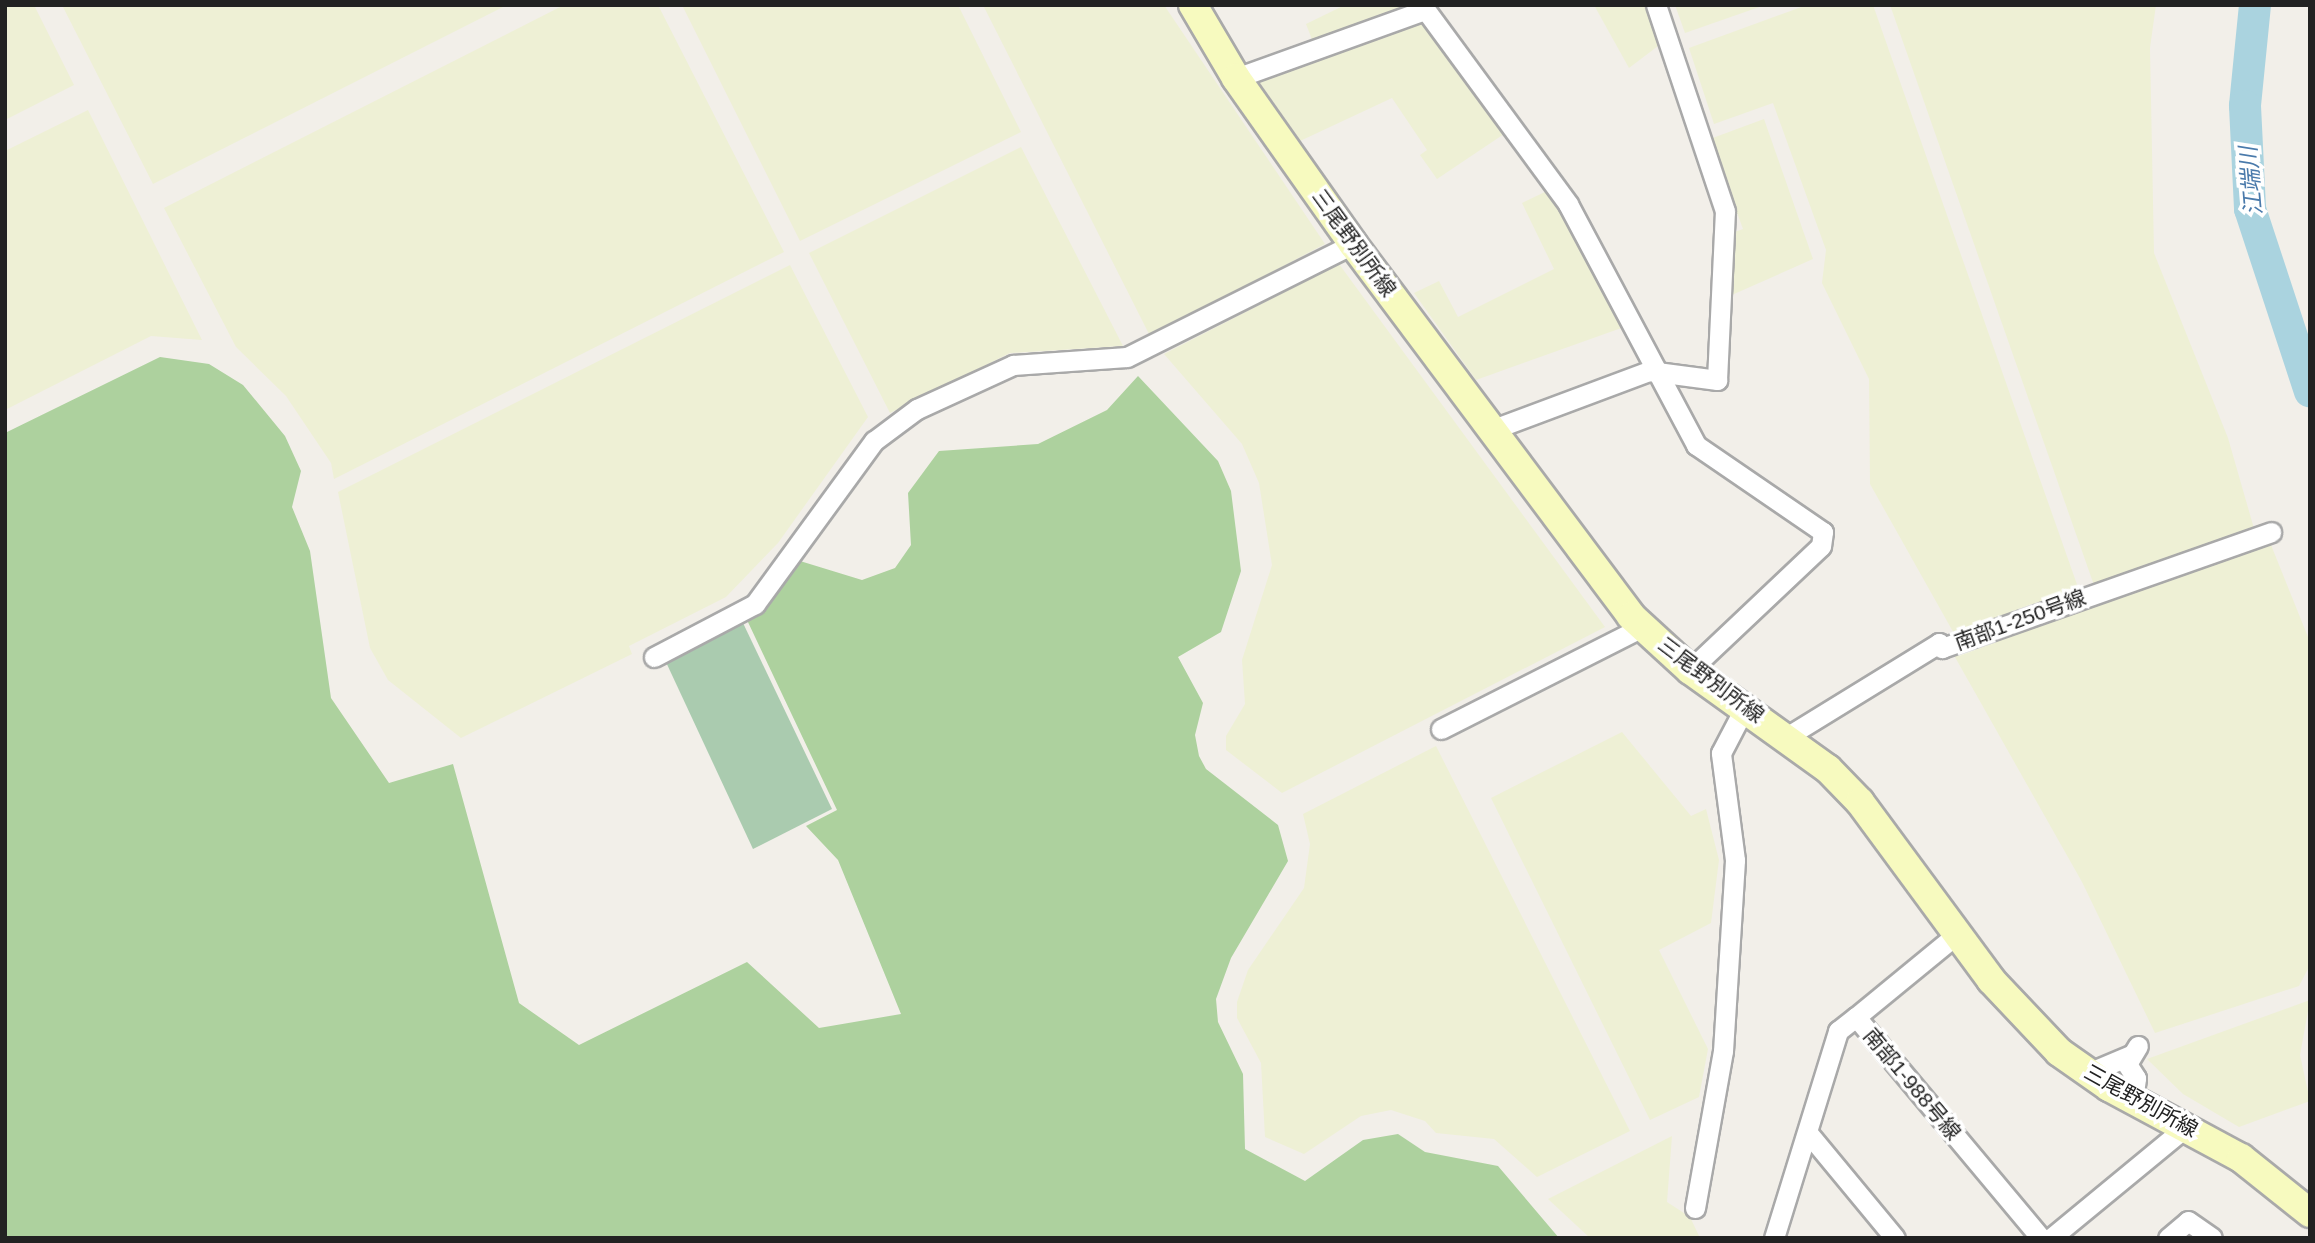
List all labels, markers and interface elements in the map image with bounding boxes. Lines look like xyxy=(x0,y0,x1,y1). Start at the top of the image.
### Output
water label: 江端川 xyxy=(2234,145,2268,217)
street label: 三尾野別所線 xyxy=(1307,185,1401,301)
street label: 南部1-250号線 xyxy=(1951,585,2089,655)
street label: 三尾野別所線 xyxy=(1653,632,1769,728)
street label: 南部1-988号線 xyxy=(1858,1023,1966,1145)
street label: 三尾野別所線 xyxy=(2080,1059,2202,1143)

